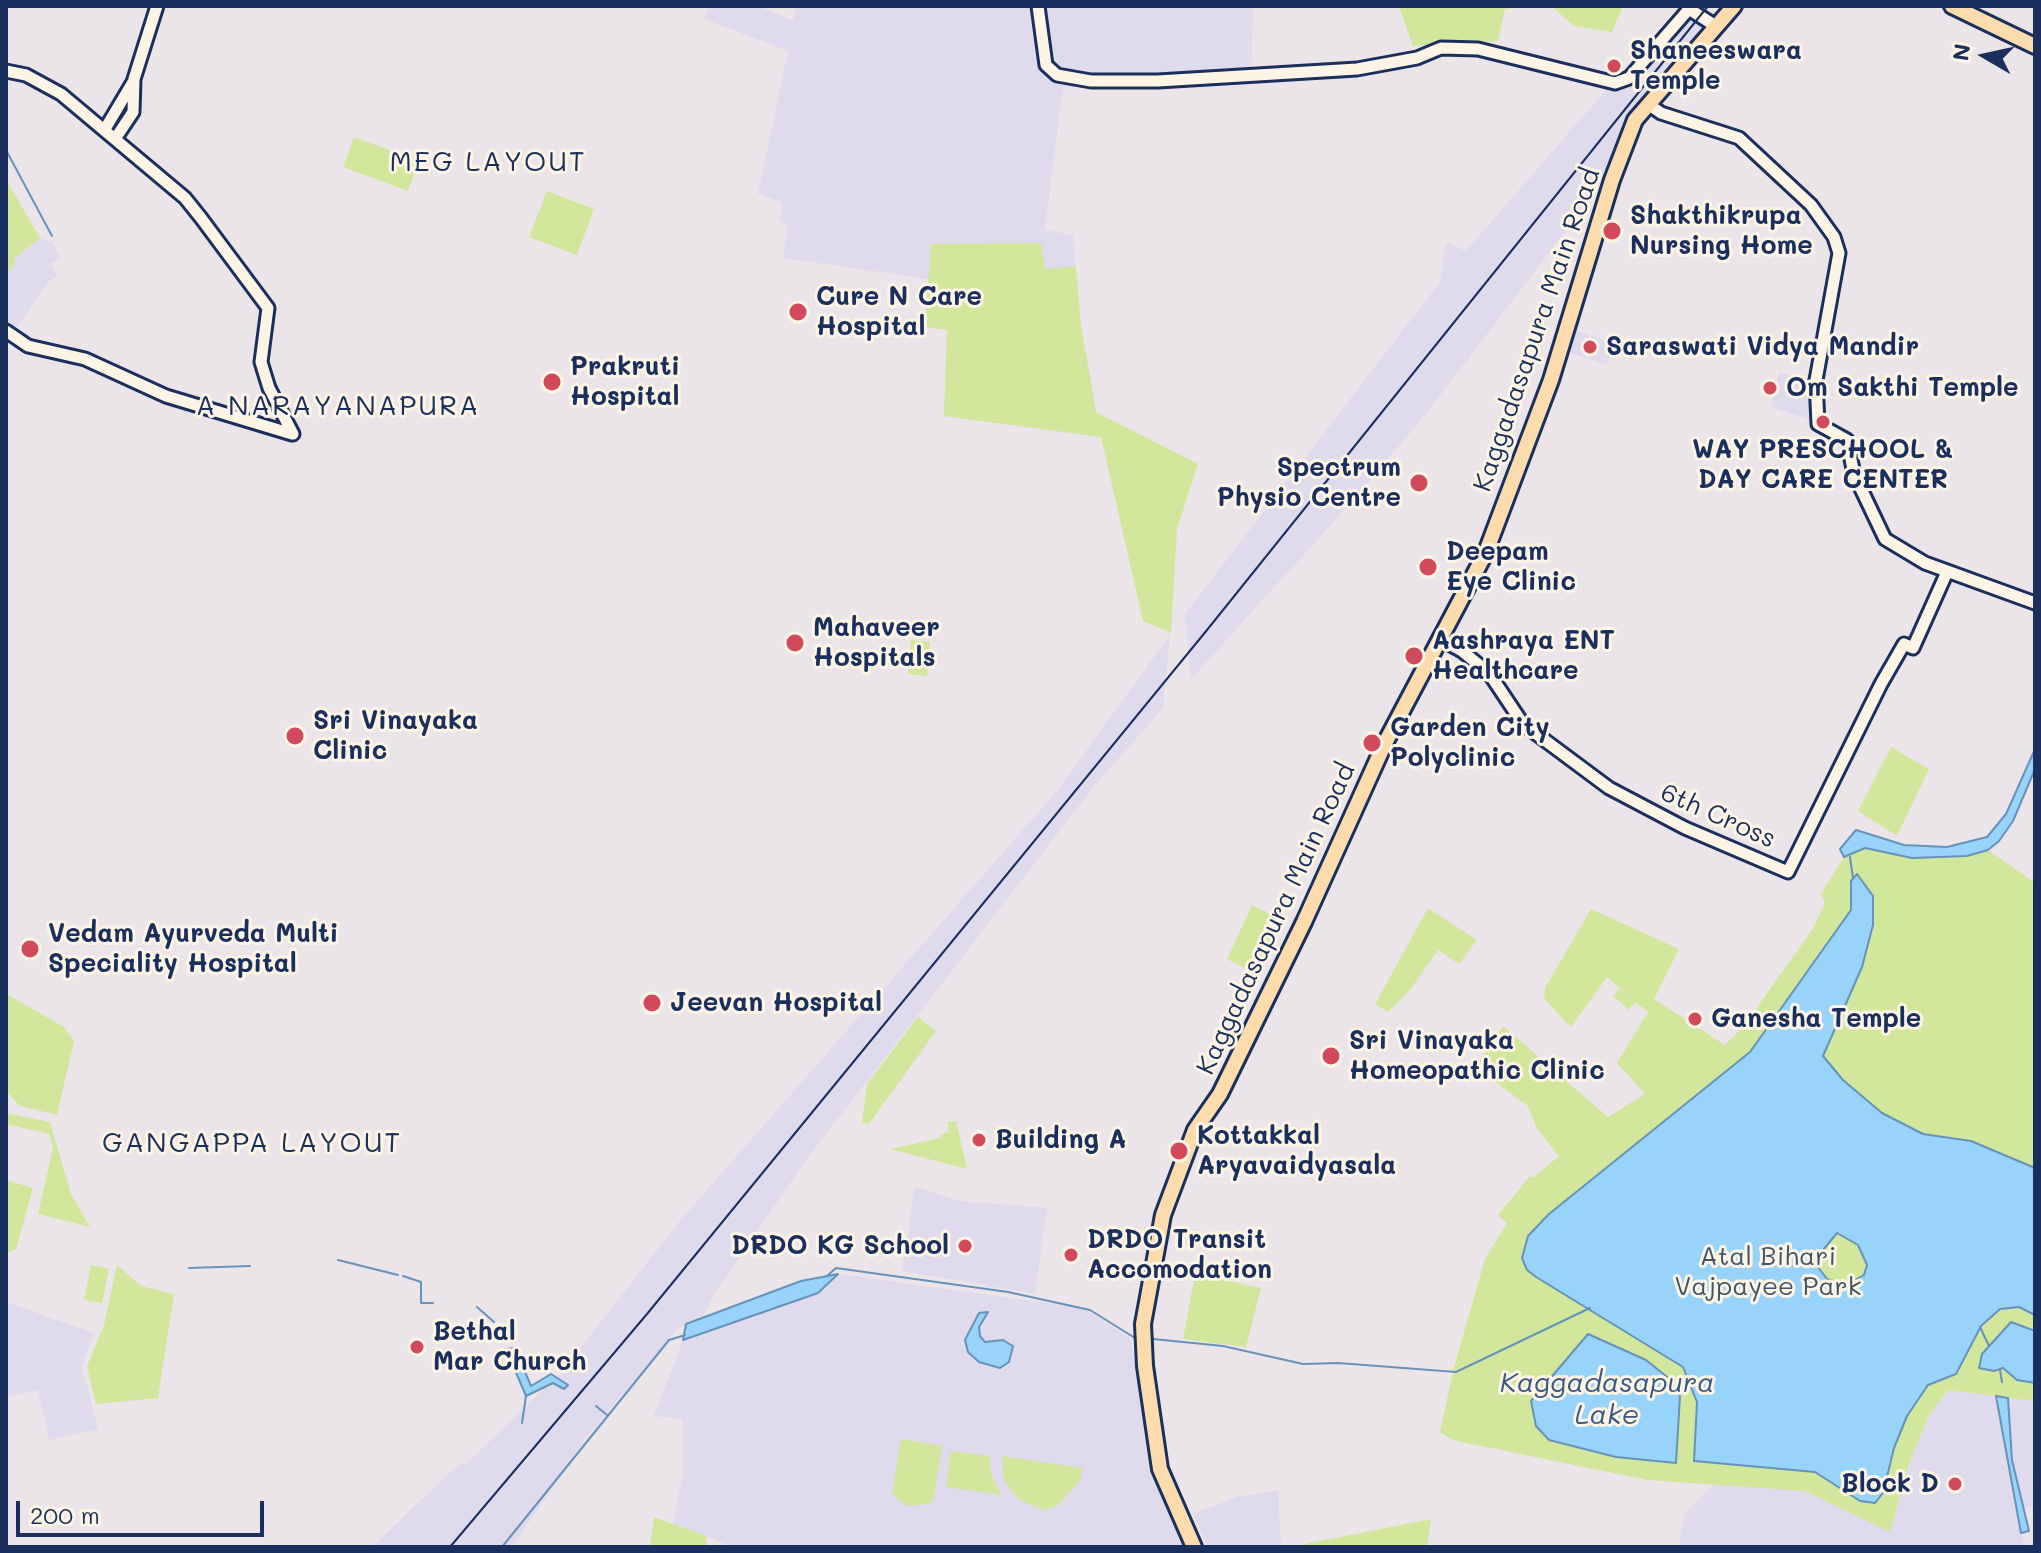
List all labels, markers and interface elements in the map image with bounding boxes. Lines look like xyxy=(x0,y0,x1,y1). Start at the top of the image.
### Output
north arrow xyxy=(1945,16,2025,96)
place label: Shaneeswara Temple xyxy=(1630,35,1802,96)
text: N xyxy=(1945,42,1976,63)
marker: Shaneeswara Temple xyxy=(1605,57,1623,75)
district label: MEG LAYOUT xyxy=(390,145,586,179)
street label: Kaggadasapura Main Road xyxy=(1467,164,1607,496)
place label: Shakthikrupa Nursing Home xyxy=(1630,200,1813,262)
marker: Shakthikrupa Nursing Home xyxy=(1601,220,1623,242)
place label: Cure N Care Hospital xyxy=(816,281,982,342)
marker: Cure N Care Hospital xyxy=(787,301,809,323)
place label: Saraswati Vidya Mandir xyxy=(1606,331,1919,363)
marker: Saraswati Vidya Mandir xyxy=(1581,338,1599,356)
place label: Prakruti Hospital xyxy=(570,351,680,412)
marker: Prakruti Hospital xyxy=(541,371,563,393)
place label: Om Sakthi Temple xyxy=(1786,372,2019,404)
marker: Om Sakthi Temple xyxy=(1761,379,1779,397)
district label: A NARAYANAPURA xyxy=(196,389,480,423)
marker: WAY PRESCHOOL & DAY CARE CENTER xyxy=(1814,413,1832,431)
place label: WAY PRESCHOOL & DAY CARE CENTER xyxy=(1692,434,1954,496)
place label: Spectrum Physio Centre xyxy=(1217,452,1401,514)
marker: Spectrum Physio Centre xyxy=(1408,472,1430,494)
place label: Deepam Eye Clinic xyxy=(1446,536,1576,598)
marker: Deepam Eye Clinic xyxy=(1417,556,1439,578)
place label: Mahaveer Hospitals xyxy=(813,612,940,674)
place label: Aashraya ENT Healthcare xyxy=(1432,625,1615,686)
marker: Mahaveer Hospitals xyxy=(784,632,806,654)
marker: Aashraya ENT Healthcare xyxy=(1403,645,1425,667)
place label: Sri Vinayaka Clinic xyxy=(313,705,478,766)
place label: Garden City Polyclinic xyxy=(1390,712,1549,774)
marker: Sri Vinayaka Clinic xyxy=(284,725,306,747)
marker: Garden City Polyclinic xyxy=(1361,732,1383,754)
street label: Kaggadasapura Main Road xyxy=(1190,758,1362,1080)
street label: 6th Cross xyxy=(1656,777,1780,855)
place label: Vedam Ayurveda Multi Speciality Hospital xyxy=(48,918,338,980)
marker: Vedam Ayurveda Multi Speciality Hospital xyxy=(19,938,41,960)
place label: Jeevan Hospital xyxy=(670,987,882,1019)
marker: Jeevan Hospital xyxy=(641,992,663,1014)
place label: Ganesha Temple xyxy=(1711,1003,1921,1035)
marker: Ganesha Temple xyxy=(1686,1010,1704,1028)
place label: Sri Vinayaka Homeopathic Clinic xyxy=(1349,1025,1605,1086)
marker: Sri Vinayaka Homeopathic Clinic xyxy=(1320,1045,1342,1067)
place label: Kottakkal Aryavaidyasala xyxy=(1197,1120,1396,1182)
place label: Building A xyxy=(995,1124,1126,1156)
district label: GANGAPPA LAYOUT xyxy=(102,1126,402,1160)
marker: Building A xyxy=(970,1131,988,1149)
marker: Kottakkal Aryavaidyasala xyxy=(1168,1140,1190,1162)
place label: DRDO Transit Accomodation xyxy=(1087,1224,1272,1286)
place label: DRDO KG School xyxy=(731,1230,949,1262)
marker: DRDO KG School xyxy=(956,1237,974,1255)
park label: Atal Bihari Vajpayee Park xyxy=(1675,1241,1861,1302)
marker: DRDO Transit Accomodation xyxy=(1062,1246,1080,1264)
place label: Bethal Mar Church xyxy=(433,1316,586,1378)
marker: Bethal Mar Church xyxy=(408,1338,426,1356)
water label: Kaggadasapura Lake xyxy=(1500,1366,1714,1432)
place label: Block D xyxy=(1841,1468,1939,1500)
marker: Block D xyxy=(1946,1475,1964,1493)
scale bar xyxy=(20,1485,268,1535)
text: 200 m xyxy=(30,1499,100,1530)

